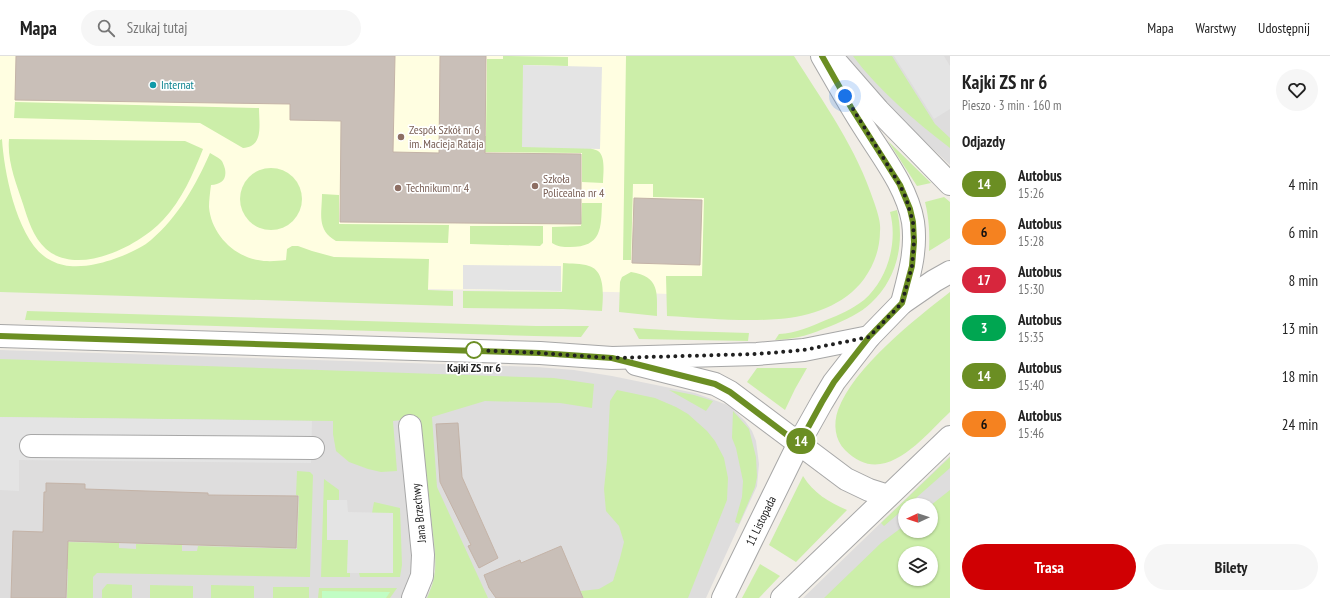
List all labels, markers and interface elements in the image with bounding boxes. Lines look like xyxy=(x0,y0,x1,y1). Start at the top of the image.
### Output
search box xyxy=(81,10,361,46)
text: Mapa xyxy=(20,16,57,40)
icon: search xyxy=(95,17,117,39)
text: Szukaj tutaj xyxy=(127,18,187,37)
text: Mapa xyxy=(1147,19,1174,37)
text: Warstwy xyxy=(1196,19,1236,37)
text: Udostępnij xyxy=(1258,19,1310,37)
button: heart xyxy=(1276,69,1318,111)
text: Kajki ZS nr 6 xyxy=(962,70,1047,94)
place label: Internat xyxy=(161,77,195,92)
marker: Internat xyxy=(148,80,158,90)
your location xyxy=(835,86,855,106)
text: Pieszo · 3 min · 160 m xyxy=(962,97,1062,114)
place label: Zespół Szkół nr 6 im. Macieja Rataja xyxy=(409,122,484,151)
marker: Zespół Szkół nr 6 im. Macieja Rataja xyxy=(396,132,406,142)
text: Odjazdy xyxy=(962,132,1005,151)
text: Autobus xyxy=(1018,166,1062,185)
place label: Szkoła Policealna nr 4 xyxy=(543,171,605,200)
text: 14 xyxy=(977,175,991,193)
text: 4 min xyxy=(1288,175,1318,194)
place label: Technikum nr 4 xyxy=(406,180,470,195)
marker: Szkoła Policealna nr 4 xyxy=(530,181,540,191)
marker: Technikum nr 4 xyxy=(393,183,403,193)
text: 15:26 xyxy=(1018,185,1044,202)
text: Autobus xyxy=(1018,214,1062,233)
text: 6 xyxy=(981,223,987,241)
text: 6 min xyxy=(1288,223,1318,242)
text: 15:28 xyxy=(1018,233,1044,250)
text: Autobus xyxy=(1018,262,1062,281)
text: 17 xyxy=(977,271,991,289)
text: 8 min xyxy=(1288,271,1318,290)
text: 15:30 xyxy=(1018,281,1044,298)
text: Autobus xyxy=(1018,310,1062,329)
text: 3 xyxy=(981,319,987,337)
text: 13 min xyxy=(1282,319,1318,338)
text: 15:35 xyxy=(1018,329,1044,346)
marker: Kajki ZS nr 6 xyxy=(465,341,483,359)
text: Autobus xyxy=(1018,358,1062,377)
place label: Kajki ZS nr 6 xyxy=(447,360,501,375)
text: 14 xyxy=(977,367,991,385)
text: 18 min xyxy=(1282,367,1318,386)
text: 15:40 xyxy=(1018,377,1044,394)
text: Autobus xyxy=(1018,406,1062,425)
text: 6 xyxy=(981,415,987,433)
text: 24 min xyxy=(1282,415,1318,434)
text: 15:46 xyxy=(1018,425,1044,442)
line badge: 14 xyxy=(783,428,819,454)
text: 14 xyxy=(794,432,808,450)
street label: Jana Brzechwy xyxy=(408,482,429,544)
street label: 11 Listopada xyxy=(742,493,779,548)
north arrow xyxy=(898,498,938,538)
map controls xyxy=(898,498,938,586)
button: Trasa xyxy=(962,544,1136,590)
button: Bilety xyxy=(1144,544,1318,590)
button: layers xyxy=(898,546,938,586)

